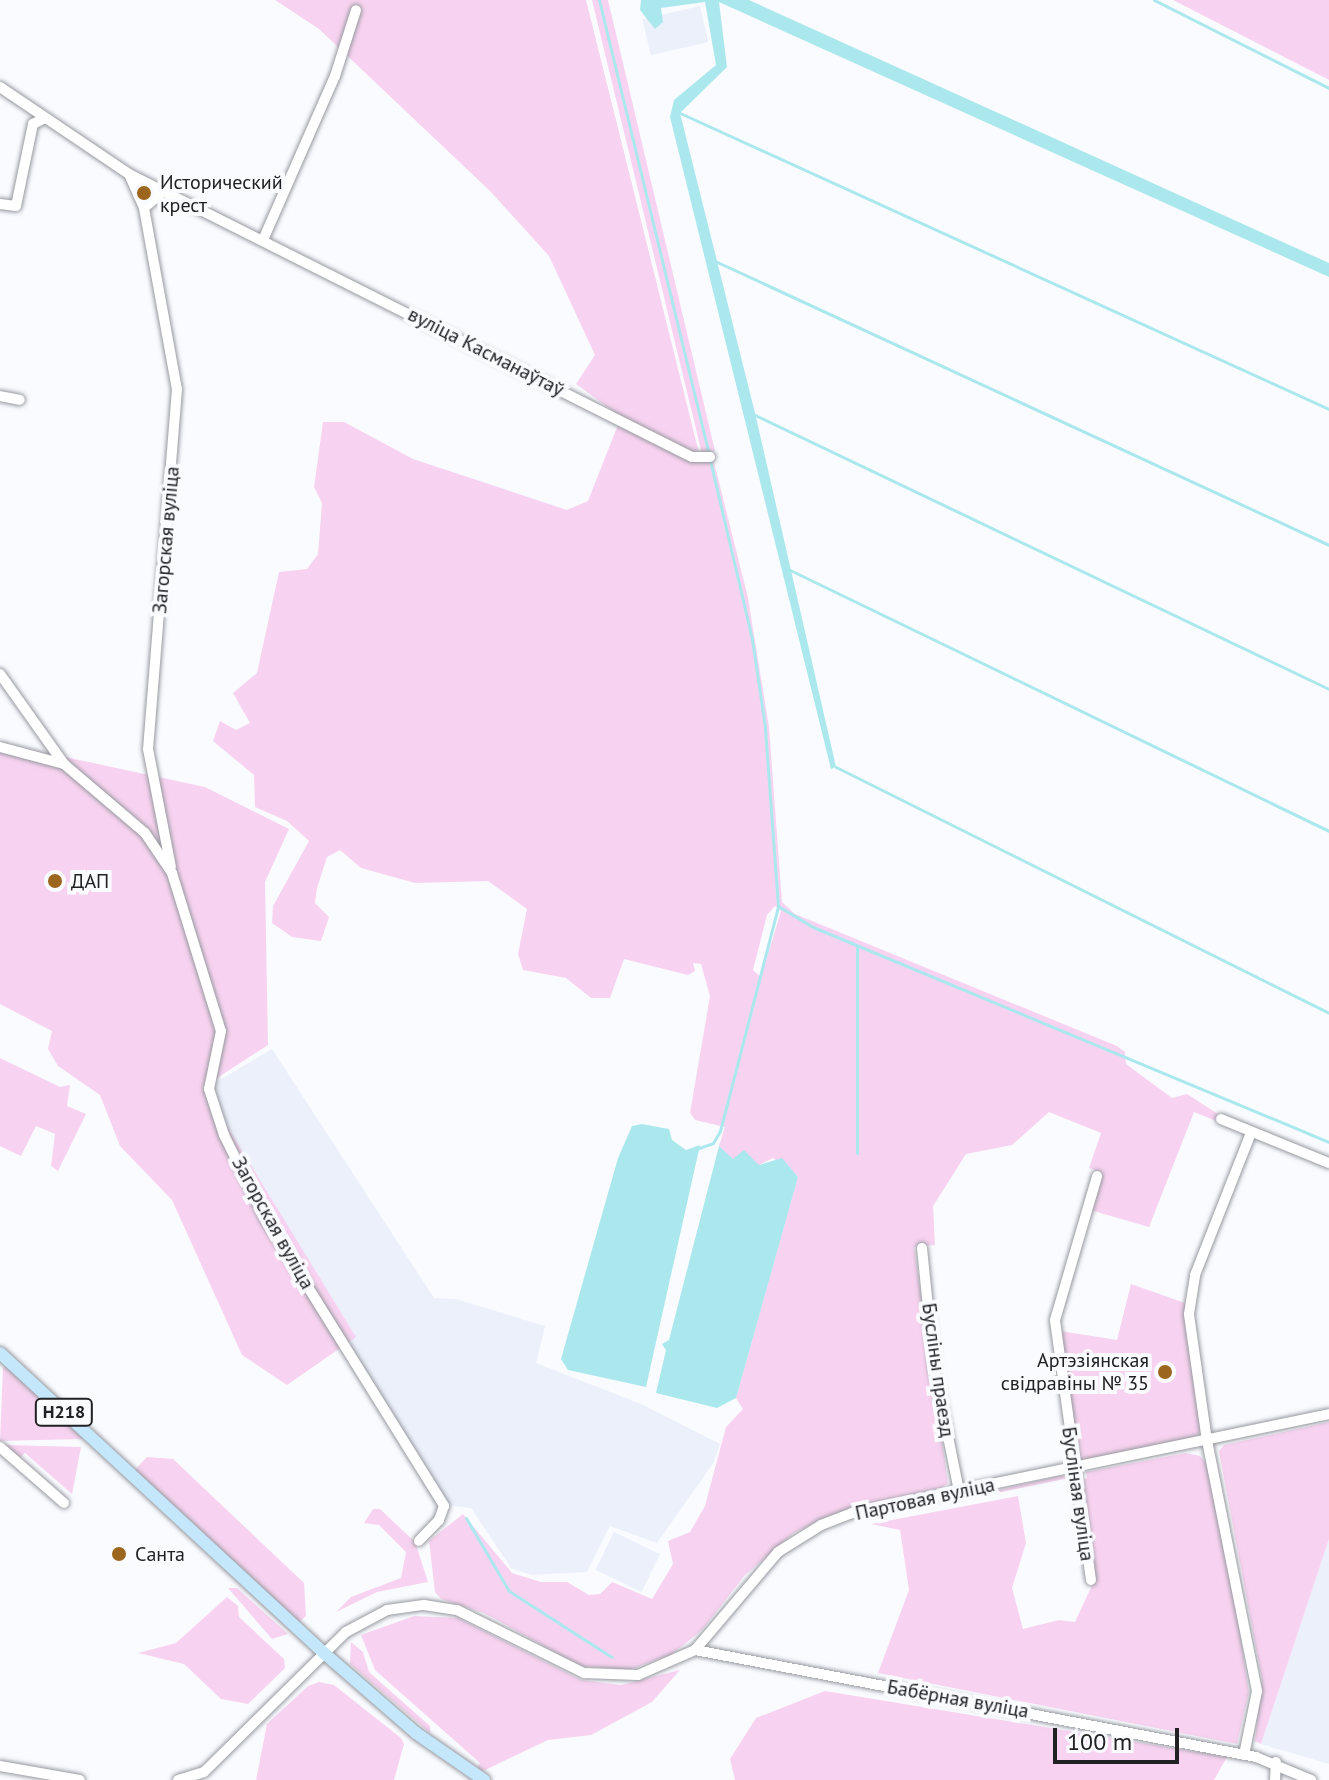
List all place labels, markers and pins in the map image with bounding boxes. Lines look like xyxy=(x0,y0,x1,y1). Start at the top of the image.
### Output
place label: Исторический крест xyxy=(160,170,283,217)
marker: Исторический крест xyxy=(135,184,153,202)
place label: ДАП xyxy=(71,869,109,893)
marker: ДАП xyxy=(46,872,64,890)
place label: Артэзіянская свідравіны № 35 xyxy=(1001,1348,1149,1395)
marker: Артэзіянская свідравіны № 35 xyxy=(1156,1363,1174,1381)
place label: Санта xyxy=(135,1542,185,1566)
marker: Санта xyxy=(110,1545,128,1563)

